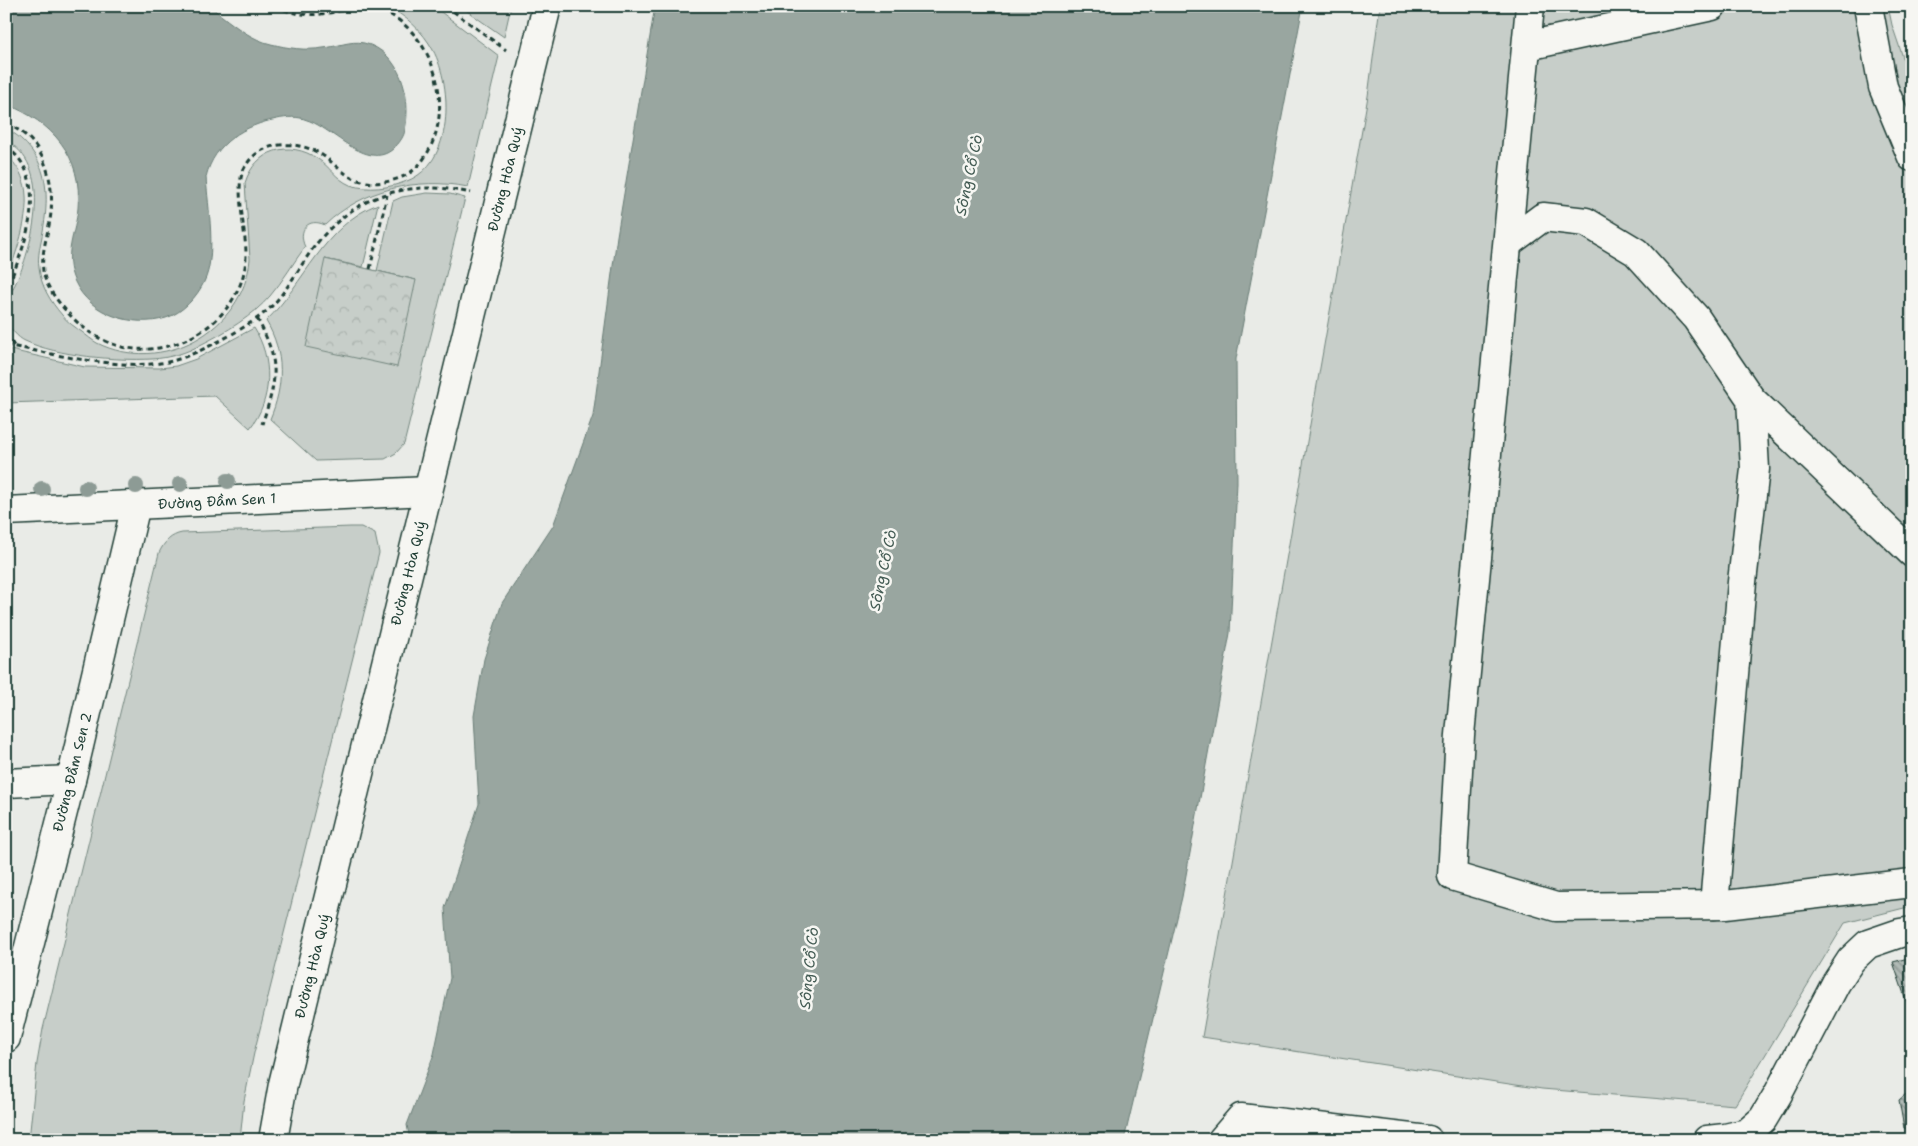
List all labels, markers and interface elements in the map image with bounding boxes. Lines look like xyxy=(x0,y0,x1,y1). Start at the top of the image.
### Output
street label: Đường Hòa Quý xyxy=(483,125,527,233)
water label: Sông Cổ Cò xyxy=(951,133,987,217)
street label: Đường Đầm Sen 1 xyxy=(158,489,276,513)
street label: Đường Hòa Quý xyxy=(386,519,430,627)
water label: Sông Cổ Cò xyxy=(865,528,901,612)
street label: Đường Đầm Sen 2 xyxy=(49,711,95,833)
street label: Đường Hòa Quý xyxy=(290,912,334,1020)
water label: Sông Cổ Cò xyxy=(795,926,823,1010)

